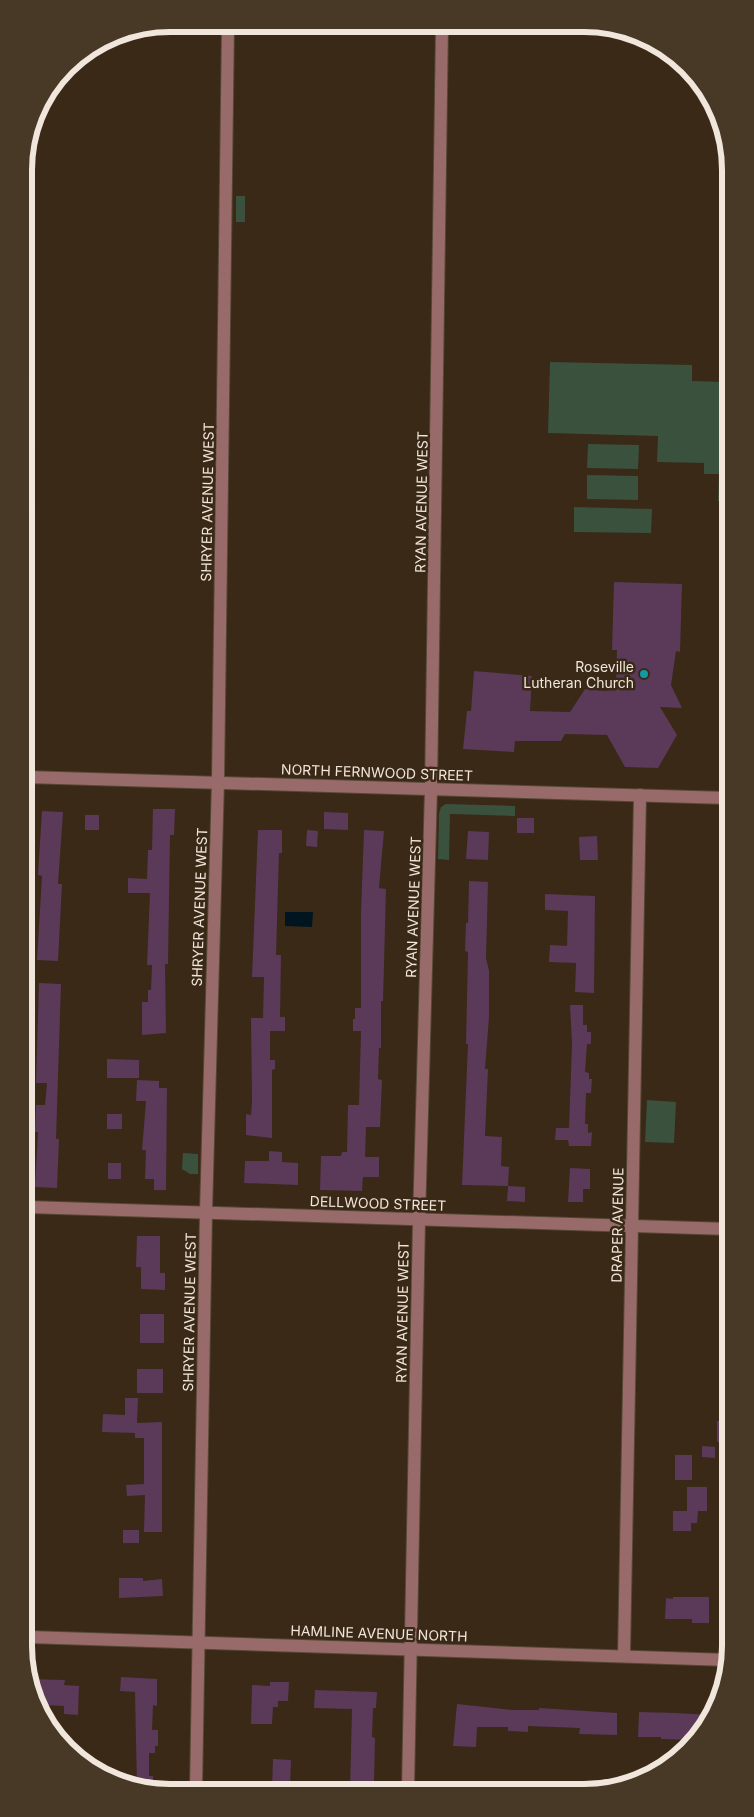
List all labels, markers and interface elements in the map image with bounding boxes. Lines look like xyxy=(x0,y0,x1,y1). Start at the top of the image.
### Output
street label: SHRYER AVENUE WEST xyxy=(197,422,217,582)
street label: RYAN AVENUE WEST xyxy=(411,431,431,573)
place label: Roseville Lutheran Church xyxy=(523,658,634,691)
marker: Roseville Lutheran Church xyxy=(638,668,650,680)
street label: NORTH FERNWOOD STREET xyxy=(281,760,473,784)
street label: SHRYER AVENUE WEST xyxy=(188,827,210,987)
street label: RYAN AVENUE WEST xyxy=(402,836,424,978)
street label: DRAPER AVENUE xyxy=(607,1167,627,1283)
street label: DELLWOOD STREET xyxy=(309,1192,447,1214)
street label: SHRYER AVENUE WEST xyxy=(179,1232,199,1392)
street label: RYAN AVENUE WEST xyxy=(392,1241,412,1383)
street label: HAMLINE AVENUE NORTH xyxy=(290,1621,468,1645)

